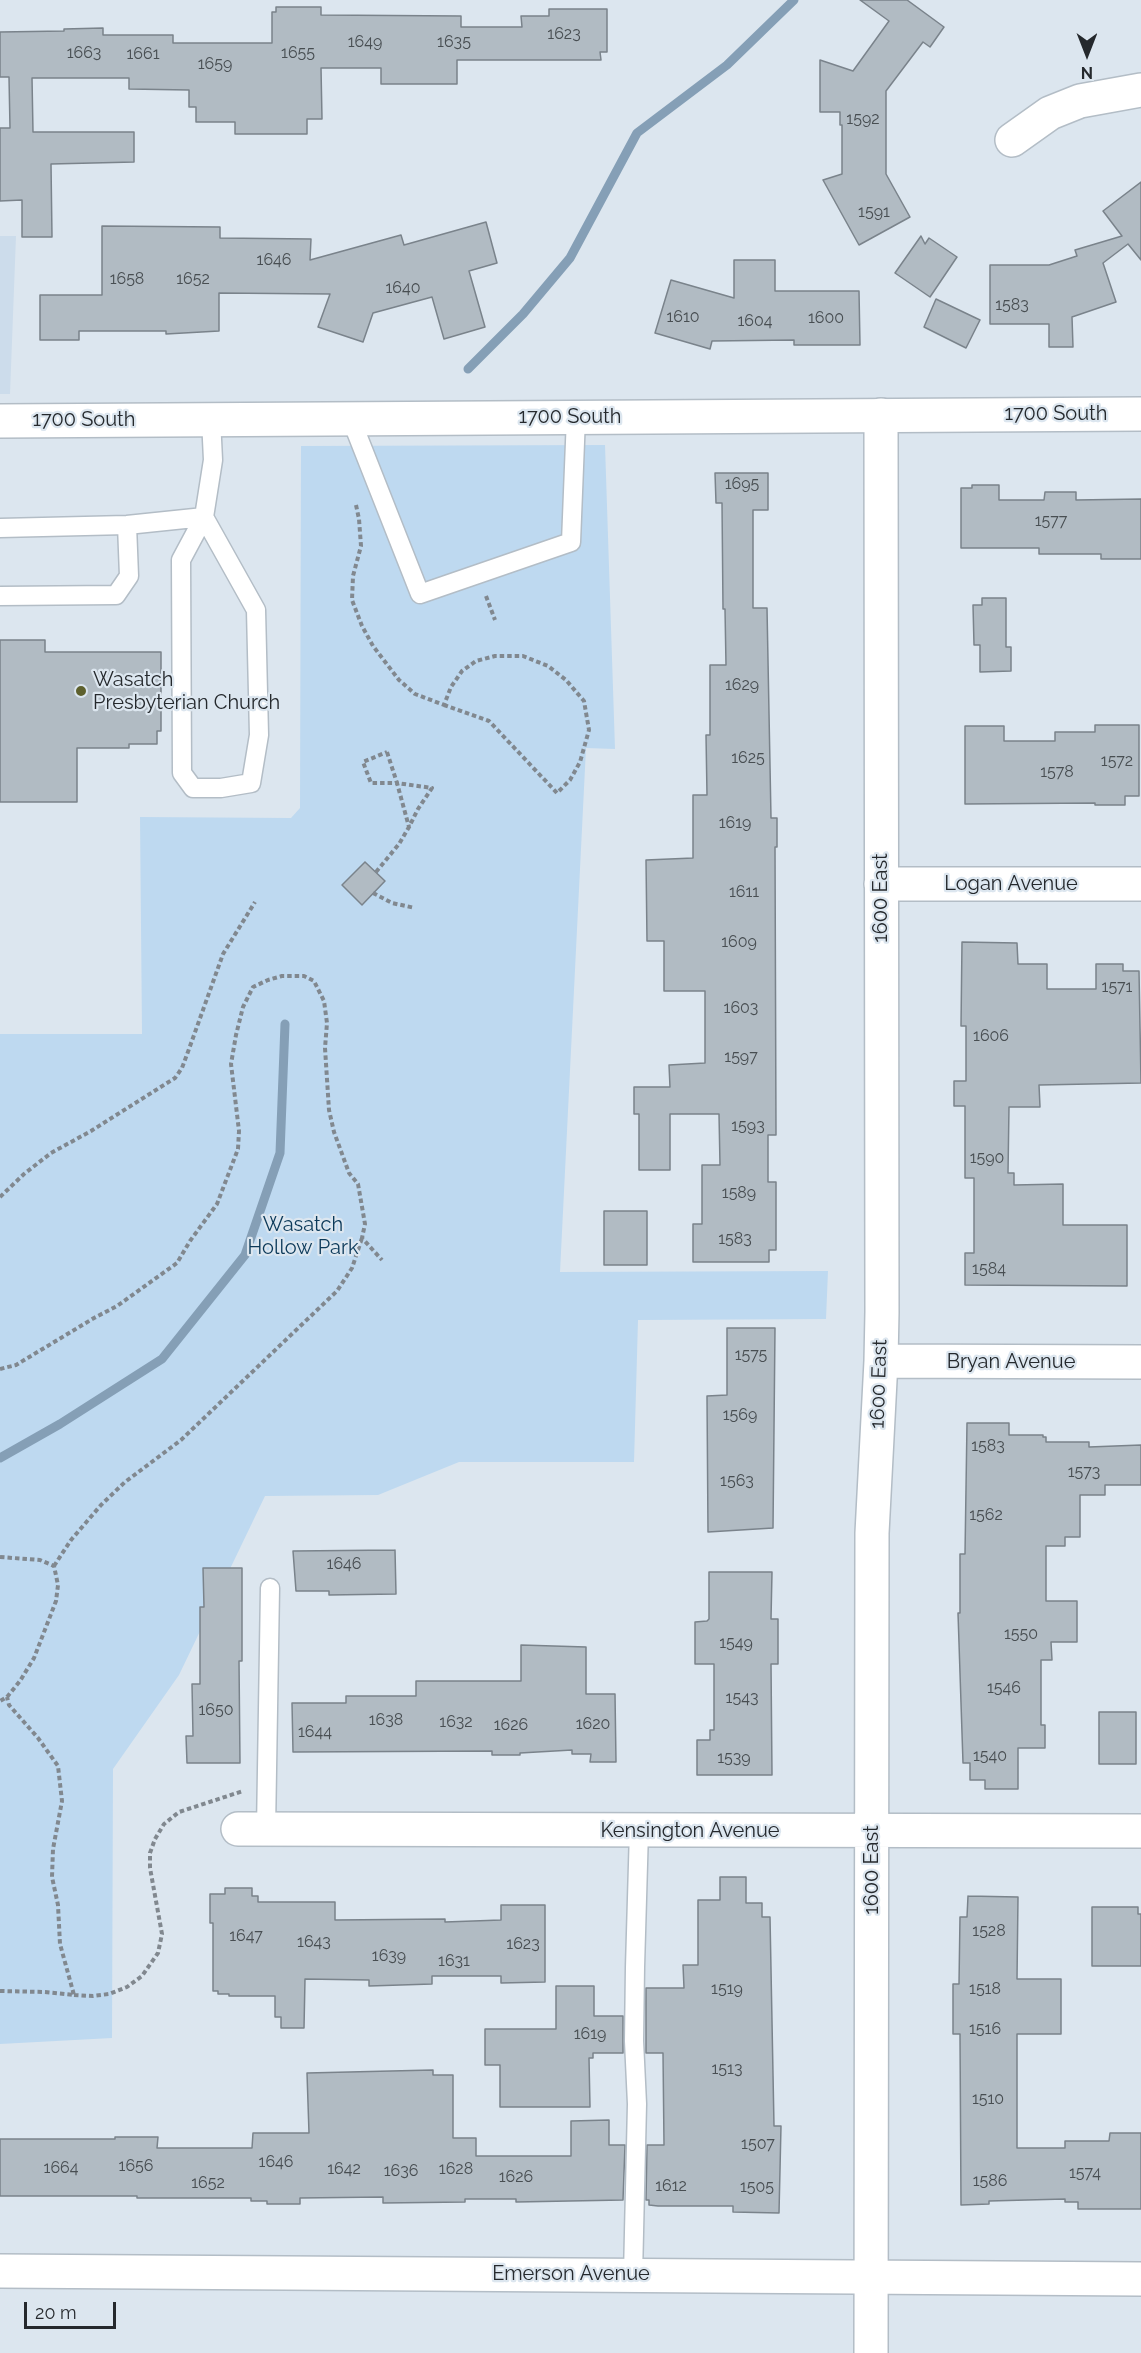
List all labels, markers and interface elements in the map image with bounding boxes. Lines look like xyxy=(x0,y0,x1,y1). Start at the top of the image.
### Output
house number: 1623 xyxy=(547,24,581,44)
north arrow xyxy=(1057,24,1117,84)
house number: 1649 xyxy=(348,32,382,52)
house number: 1635 xyxy=(437,32,471,52)
house number: 1663 xyxy=(67,43,101,63)
house number: 1655 xyxy=(281,43,315,63)
house number: 1661 xyxy=(127,44,159,64)
house number: 1659 xyxy=(198,54,232,74)
text: N xyxy=(1081,63,1093,82)
house number: 1592 xyxy=(846,109,880,129)
house number: 1591 xyxy=(858,202,890,222)
house number: 1646 xyxy=(257,250,291,270)
house number: 1658 xyxy=(110,269,144,289)
house number: 1652 xyxy=(176,269,210,289)
house number: 1640 xyxy=(385,278,421,298)
house number: 1583 xyxy=(995,295,1029,315)
house number: 1610 xyxy=(666,307,700,327)
house number: 1600 xyxy=(808,308,844,328)
house number: 1604 xyxy=(737,311,773,331)
street label: 1700 South xyxy=(1005,402,1107,426)
street label: 1700 South xyxy=(519,405,621,429)
street label: 1700 South xyxy=(33,408,135,432)
house number: 1695 xyxy=(725,474,759,494)
house number: 1577 xyxy=(1035,511,1067,531)
place label: Wasatch Presbyterian Church xyxy=(93,668,280,715)
house number: 1629 xyxy=(725,675,759,695)
marker: Wasatch Presbyterian Church xyxy=(74,684,88,698)
house number: 1625 xyxy=(731,748,765,768)
house number: 1572 xyxy=(1101,751,1133,771)
house number: 1578 xyxy=(1040,762,1074,782)
house number: 1619 xyxy=(719,813,751,833)
street label: 1600 East xyxy=(869,853,893,943)
street label: Logan Avenue xyxy=(944,872,1078,896)
house number: 1611 xyxy=(729,882,759,902)
house number: 1609 xyxy=(721,932,757,952)
house number: 1571 xyxy=(1102,977,1132,997)
house number: 1603 xyxy=(724,998,758,1018)
house number: 1606 xyxy=(973,1026,1009,1046)
house number: 1597 xyxy=(724,1047,758,1067)
house number: 1593 xyxy=(731,1116,765,1136)
house number: 1590 xyxy=(970,1148,1004,1168)
house number: 1589 xyxy=(722,1183,756,1203)
park label: Wasatch Hollow Park xyxy=(247,1213,359,1260)
house number: 1583 xyxy=(718,1229,752,1249)
house number: 1584 xyxy=(972,1259,1006,1279)
street label: 1600 East xyxy=(865,1339,893,1429)
house number: 1575 xyxy=(735,1345,767,1365)
street label: Bryan Avenue xyxy=(947,1350,1075,1374)
house number: 1569 xyxy=(723,1405,757,1425)
house number: 1583 xyxy=(971,1436,1005,1456)
house number: 1573 xyxy=(1068,1462,1100,1482)
house number: 1563 xyxy=(720,1471,754,1491)
house number: 1562 xyxy=(969,1505,1003,1525)
house number: 1646 xyxy=(327,1554,361,1574)
house number: 1550 xyxy=(1004,1624,1038,1644)
house number: 1549 xyxy=(719,1633,753,1653)
house number: 1546 xyxy=(987,1678,1021,1698)
house number: 1543 xyxy=(726,1688,758,1708)
house number: 1650 xyxy=(198,1700,234,1720)
house number: 1638 xyxy=(369,1710,403,1730)
house number: 1632 xyxy=(439,1712,473,1732)
house number: 1620 xyxy=(576,1714,610,1734)
house number: 1626 xyxy=(494,1715,528,1735)
house number: 1644 xyxy=(298,1722,332,1742)
house number: 1540 xyxy=(973,1746,1007,1766)
house number: 1539 xyxy=(717,1748,751,1768)
street label: Kensington Avenue xyxy=(600,1819,780,1843)
street label: 1600 East xyxy=(860,1825,884,1915)
house number: 1528 xyxy=(972,1921,1006,1941)
house number: 1647 xyxy=(229,1926,263,1946)
house number: 1643 xyxy=(297,1932,331,1952)
house number: 1623 xyxy=(506,1934,540,1954)
house number: 1639 xyxy=(372,1946,406,1966)
house number: 1631 xyxy=(438,1951,470,1971)
house number: 1519 xyxy=(711,1979,743,1999)
house number: 1518 xyxy=(969,1979,1001,1999)
house number: 1516 xyxy=(969,2019,1001,2039)
house number: 1619 xyxy=(574,2024,606,2044)
house number: 1513 xyxy=(712,2059,742,2079)
house number: 1510 xyxy=(972,2089,1004,2109)
house number: 1507 xyxy=(741,2134,775,2154)
house number: 1646 xyxy=(259,2152,293,2172)
house number: 1656 xyxy=(119,2156,153,2176)
house number: 1664 xyxy=(44,2158,78,2178)
house number: 1642 xyxy=(327,2159,361,2179)
house number: 1628 xyxy=(439,2159,473,2179)
house number: 1636 xyxy=(384,2161,418,2181)
house number: 1574 xyxy=(1069,2163,1101,2183)
house number: 1626 xyxy=(499,2167,533,2187)
house number: 1586 xyxy=(973,2171,1007,2191)
house number: 1652 xyxy=(191,2173,225,2193)
house number: 1612 xyxy=(655,2176,687,2196)
house number: 1505 xyxy=(740,2177,774,2197)
street label: Emerson Avenue xyxy=(492,2262,650,2286)
scale bar xyxy=(27,2290,118,2328)
text: 20 m xyxy=(35,2302,77,2323)

